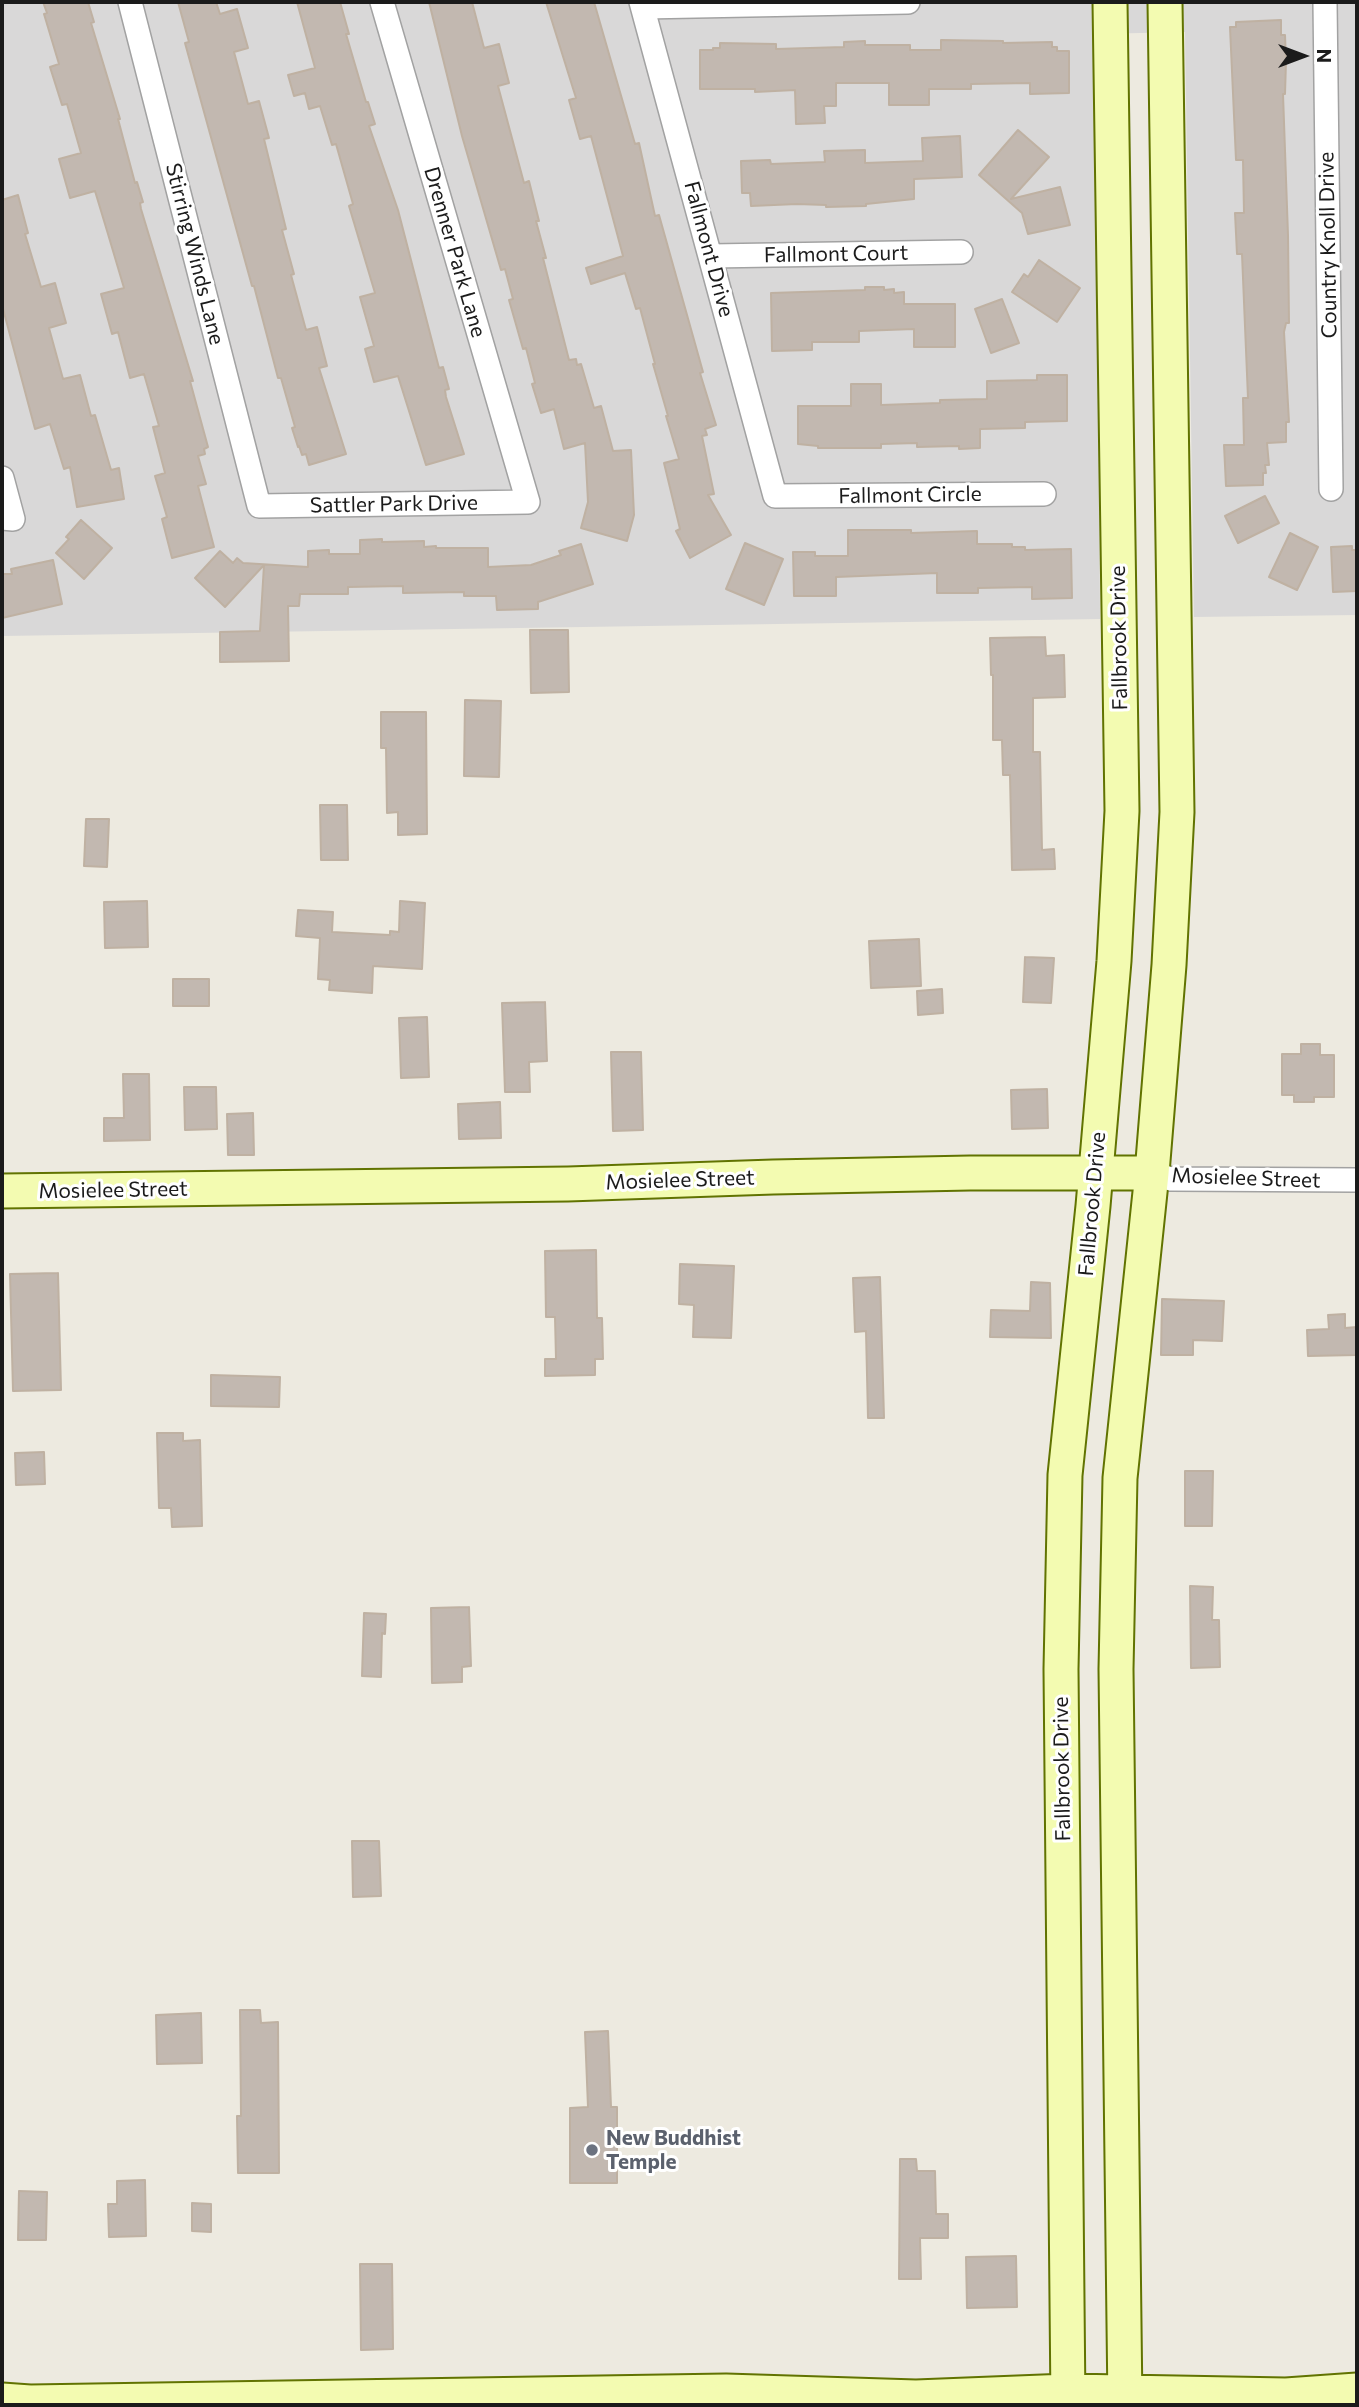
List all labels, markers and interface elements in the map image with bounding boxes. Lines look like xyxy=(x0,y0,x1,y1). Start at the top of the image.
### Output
north arrow xyxy=(1268,21,1338,91)
text: N xyxy=(1313,49,1336,63)
street label: Country Knoll Drive xyxy=(1314,151,1342,339)
street label: Stirring Winds Lane xyxy=(160,161,230,347)
street label: Drenner Park Lane xyxy=(419,164,491,340)
street label: Fallmont Drive xyxy=(679,178,739,320)
street label: Fallmont Court xyxy=(764,240,908,268)
street label: Fallmont Circle xyxy=(838,481,982,509)
street label: Sattler Park Drive xyxy=(310,490,478,518)
street label: Fallbrook Drive xyxy=(1105,565,1133,711)
street label: Fallbrook Drive xyxy=(1073,1131,1111,1277)
street label: Mosielee Street xyxy=(1171,1163,1321,1193)
street label: Mosielee Street xyxy=(605,1165,755,1195)
street label: Mosielee Street xyxy=(38,1176,188,1204)
street label: Fallbrook Drive xyxy=(1048,1696,1076,1842)
place label: New Buddhist Temple xyxy=(606,2125,741,2175)
marker: New Buddhist Temple xyxy=(584,2142,600,2158)

